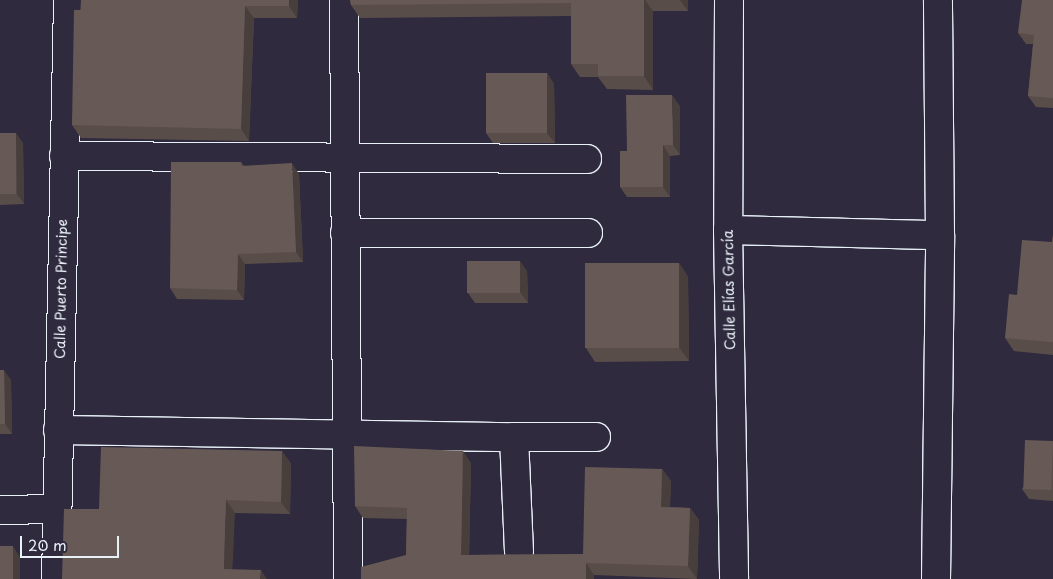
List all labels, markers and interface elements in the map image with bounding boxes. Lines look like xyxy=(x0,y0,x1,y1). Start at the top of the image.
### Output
street label: Calle Puerto Principe xyxy=(51,218,71,360)
street label: Calle Elías García xyxy=(720,229,738,351)
scale bar xyxy=(22,526,121,558)
text: 20 m xyxy=(28,533,67,556)

